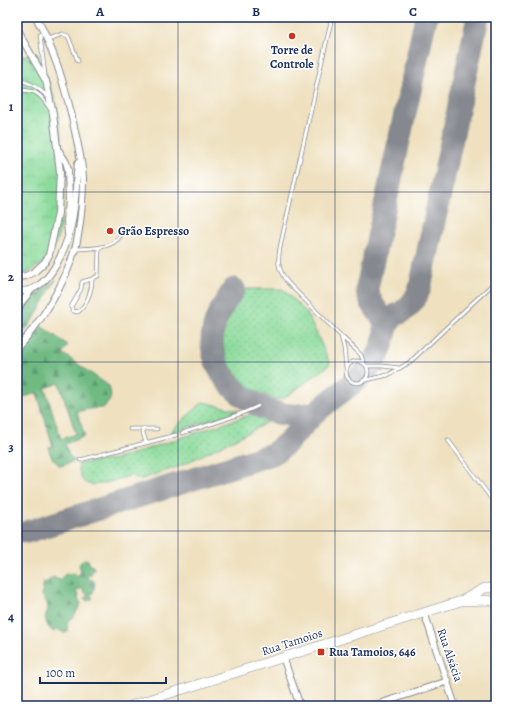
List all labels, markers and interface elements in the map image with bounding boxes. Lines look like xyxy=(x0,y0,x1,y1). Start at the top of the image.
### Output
text: A xyxy=(95,3,105,20)
text: B xyxy=(252,3,260,20)
text: C xyxy=(409,3,417,20)
marker: Torre de Controle xyxy=(287,31,297,41)
place label: Torre de Controle xyxy=(270,42,314,72)
text: 1 xyxy=(9,98,14,115)
place label: Grão Espresso xyxy=(118,223,189,239)
marker: Grão Espresso xyxy=(105,226,115,236)
text: 2 xyxy=(8,268,15,285)
text: 3 xyxy=(8,438,14,455)
text: 4 xyxy=(8,608,14,625)
street label: Rua Tamoios xyxy=(260,625,325,659)
street label: Rua Alsácia xyxy=(433,626,467,684)
place label: Rua Tamoios, 646 xyxy=(329,644,416,660)
marker: Rua Tamoios, 646 xyxy=(316,647,326,657)
scale bar xyxy=(40,659,166,685)
text: 100 m xyxy=(46,665,75,681)

